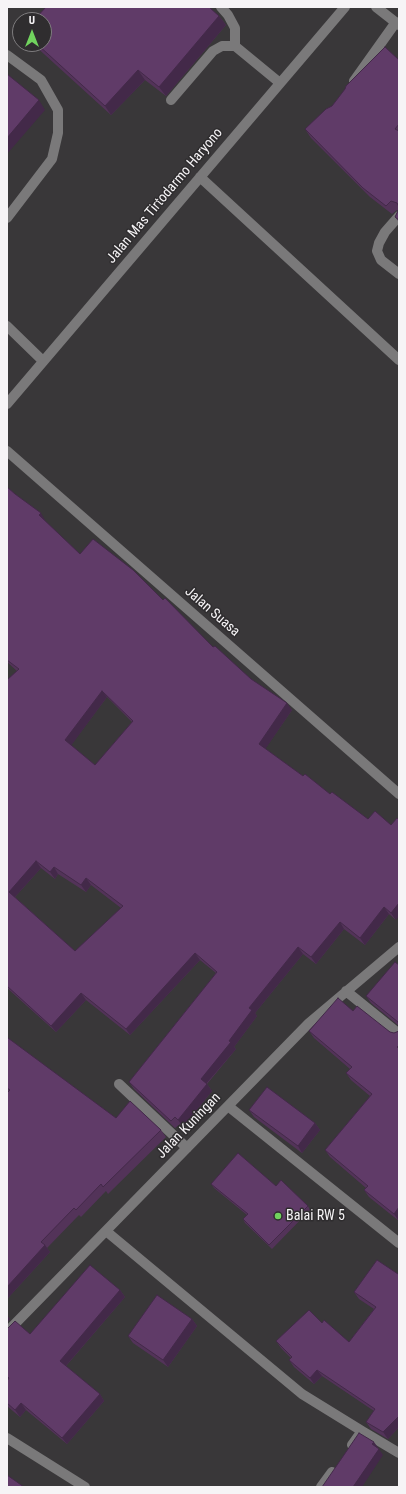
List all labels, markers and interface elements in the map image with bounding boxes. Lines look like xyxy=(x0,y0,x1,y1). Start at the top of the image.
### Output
north arrow xyxy=(12,12,52,52)
text: U xyxy=(29,14,35,27)
street label: Jalan Mas Tirtodarmo Haryono xyxy=(103,125,227,267)
street label: Jalan Suasa xyxy=(181,584,243,640)
street label: Jalan Kuningan xyxy=(154,1090,224,1162)
place label: Balai RW 5 xyxy=(286,1208,345,1224)
marker: Balai RW 5 xyxy=(273,1211,283,1221)

